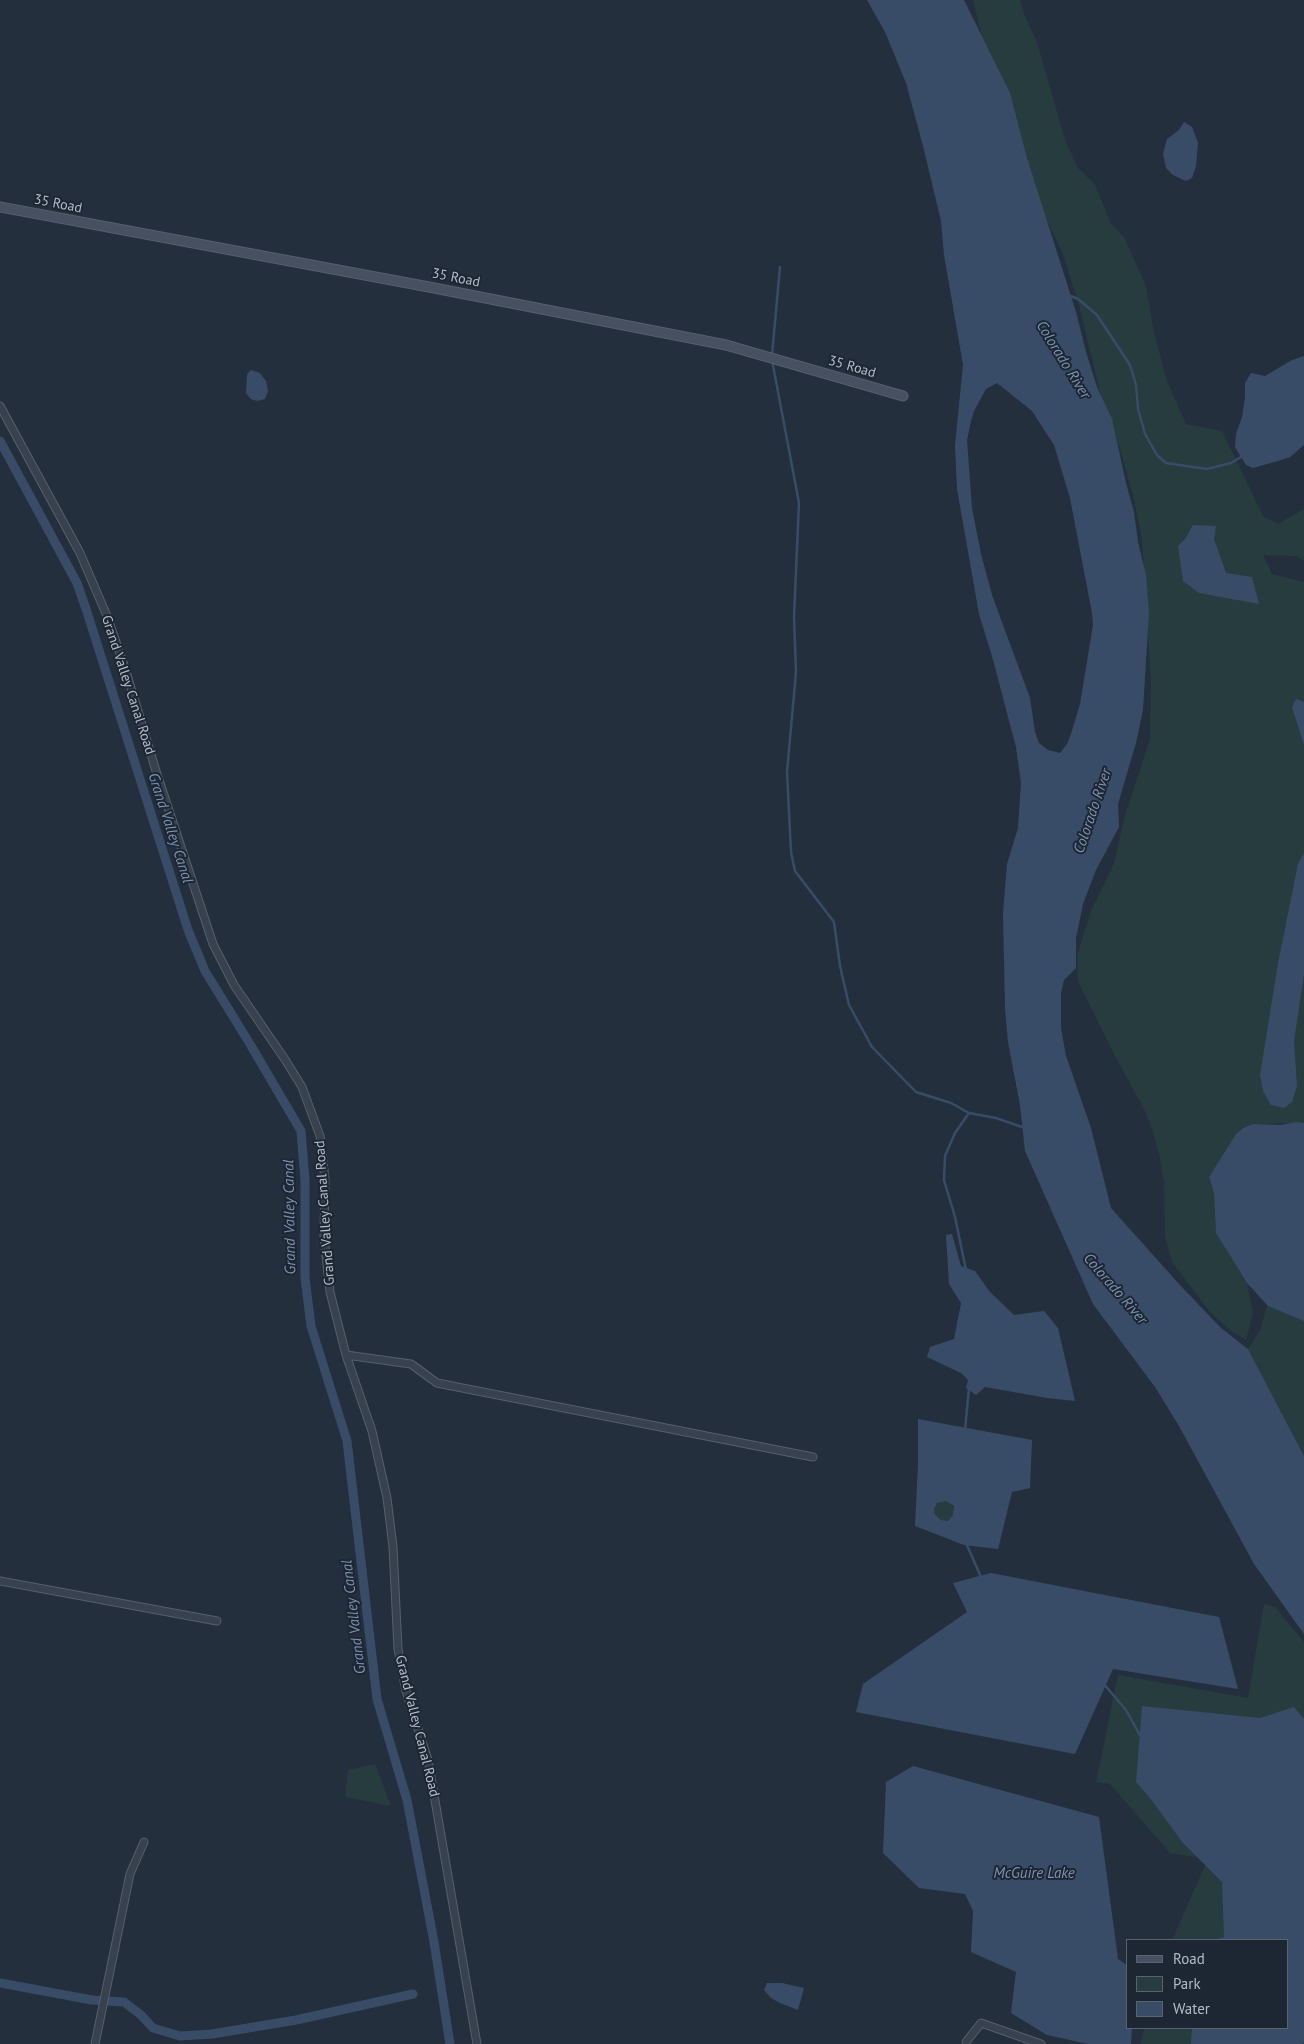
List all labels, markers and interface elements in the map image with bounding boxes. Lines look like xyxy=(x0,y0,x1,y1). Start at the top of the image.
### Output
street label: 35 Road xyxy=(33,191,83,217)
street label: 35 Road xyxy=(431,265,481,291)
water label: Colorado River xyxy=(1032,318,1094,402)
street label: 35 Road xyxy=(826,352,878,382)
street label: Grand Valley Canal Road xyxy=(98,613,158,757)
water label: Colorado River xyxy=(1070,766,1116,856)
water label: Grand Valley Canal xyxy=(144,771,196,885)
street label: Grand Valley Canal Road xyxy=(312,1140,338,1286)
water label: Grand Valley Canal xyxy=(280,1159,300,1275)
water label: Colorado River xyxy=(1079,1250,1151,1328)
water label: Grand Valley Canal xyxy=(338,1559,370,1675)
street label: Grand Valley Canal Road xyxy=(391,1653,443,1799)
water label: McGuire Lake xyxy=(993,1865,1075,1883)
legend xyxy=(1126,1939,1289,2029)
text: Road xyxy=(1173,1949,1205,1968)
text: Park xyxy=(1173,1974,1201,1993)
text: Water xyxy=(1173,1999,1210,2018)

